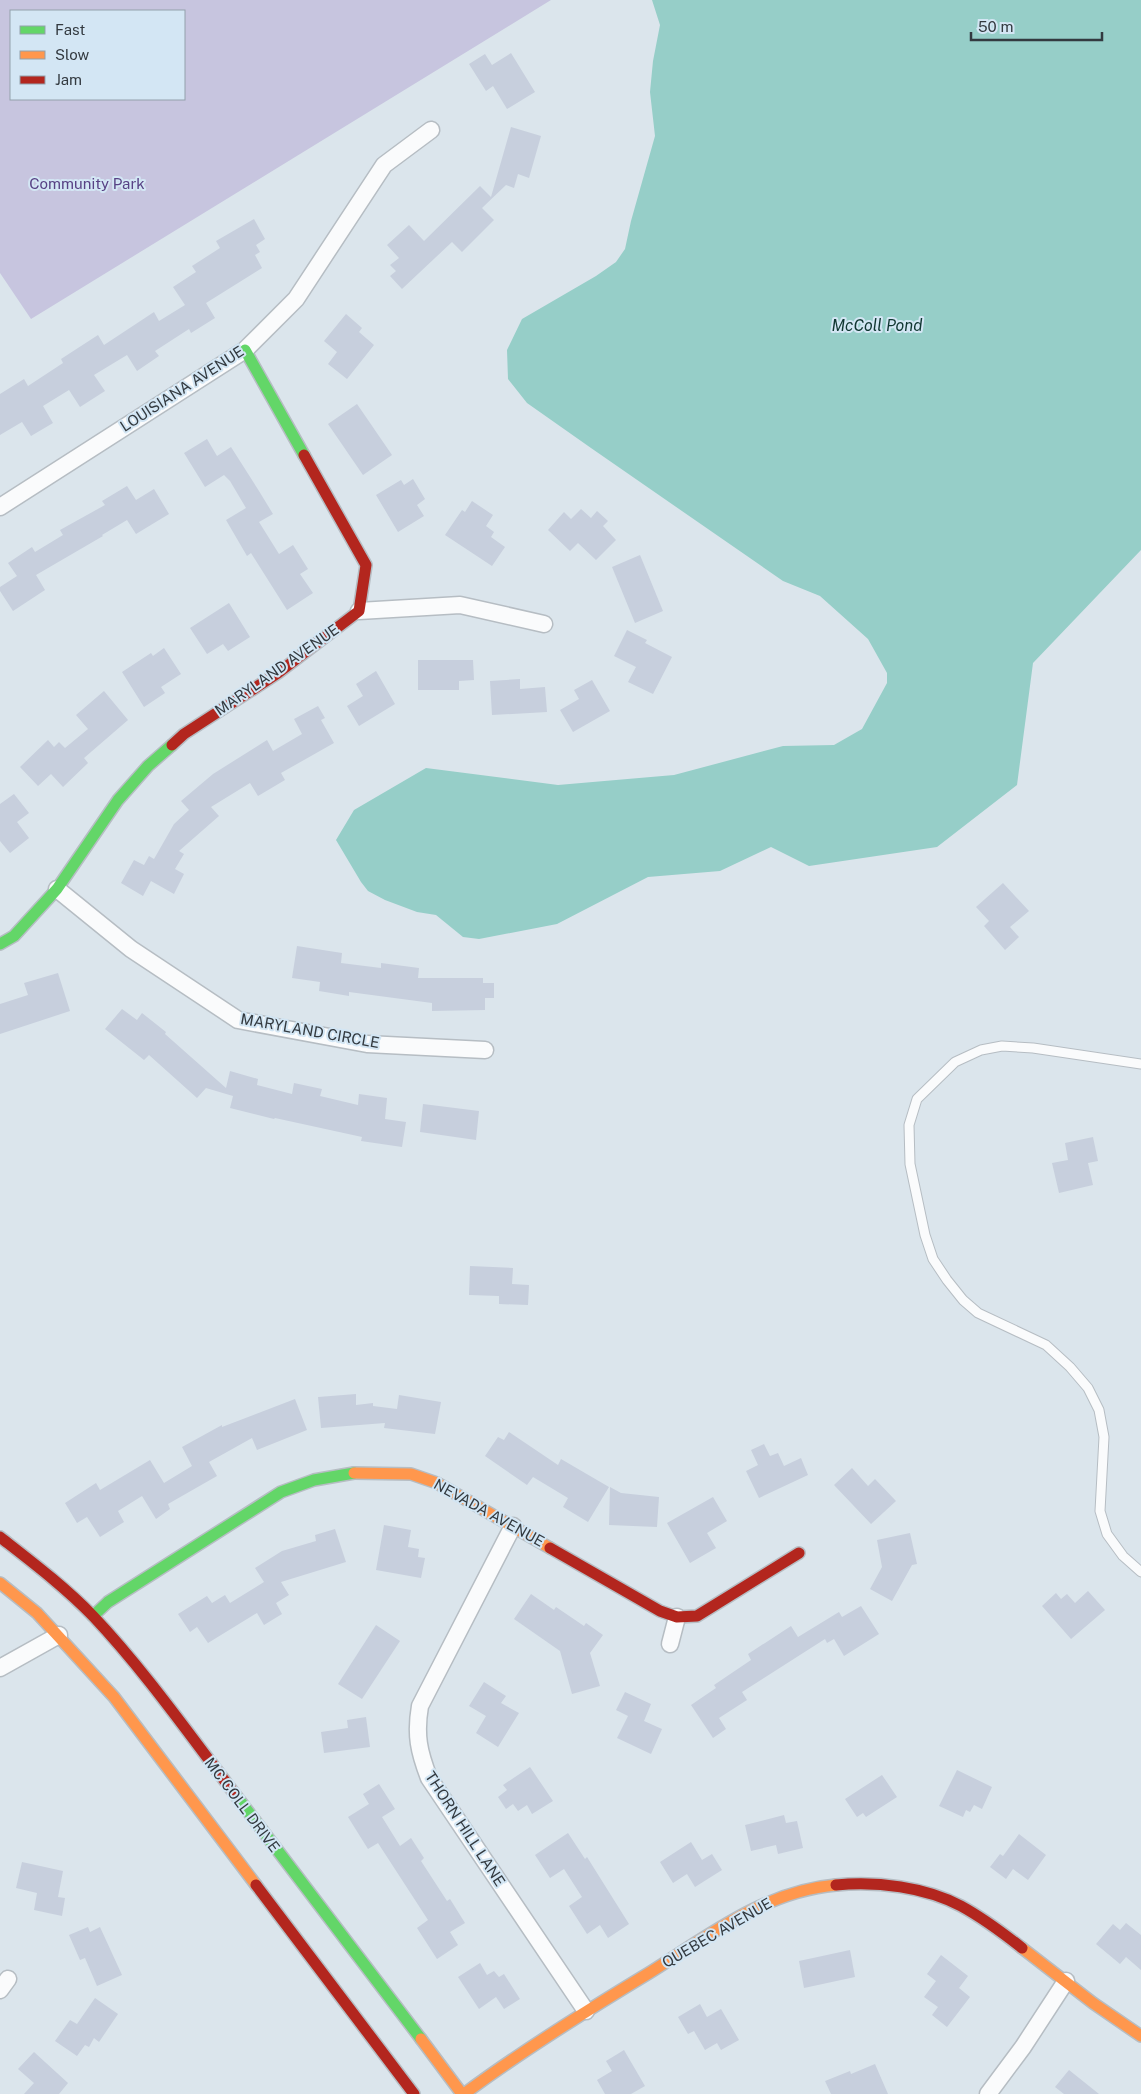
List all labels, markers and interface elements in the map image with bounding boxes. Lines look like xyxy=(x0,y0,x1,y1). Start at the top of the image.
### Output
legend xyxy=(10,10,185,100)
scale bar xyxy=(971,10,1102,42)
text: 50 m xyxy=(978,18,1013,35)
text: Fast xyxy=(55,21,85,38)
text: Slow xyxy=(55,46,90,63)
text: Jam xyxy=(55,71,82,88)
park label: Community Park xyxy=(29,175,145,192)
water label: McColl Pond xyxy=(832,316,923,335)
street label: LOUISIANA AVENUE xyxy=(117,342,247,435)
street label: MARYLAND AVENUE xyxy=(211,620,342,719)
street label: MARYLAND CIRCLE xyxy=(239,1010,381,1051)
street label: NEVADA AVENUE xyxy=(431,1475,547,1550)
street label: MC COLL DRIVE xyxy=(201,1754,283,1855)
street label: THORN HILL LANE xyxy=(422,1768,509,1889)
street label: QUEBEC AVENUE xyxy=(659,1894,775,1971)

